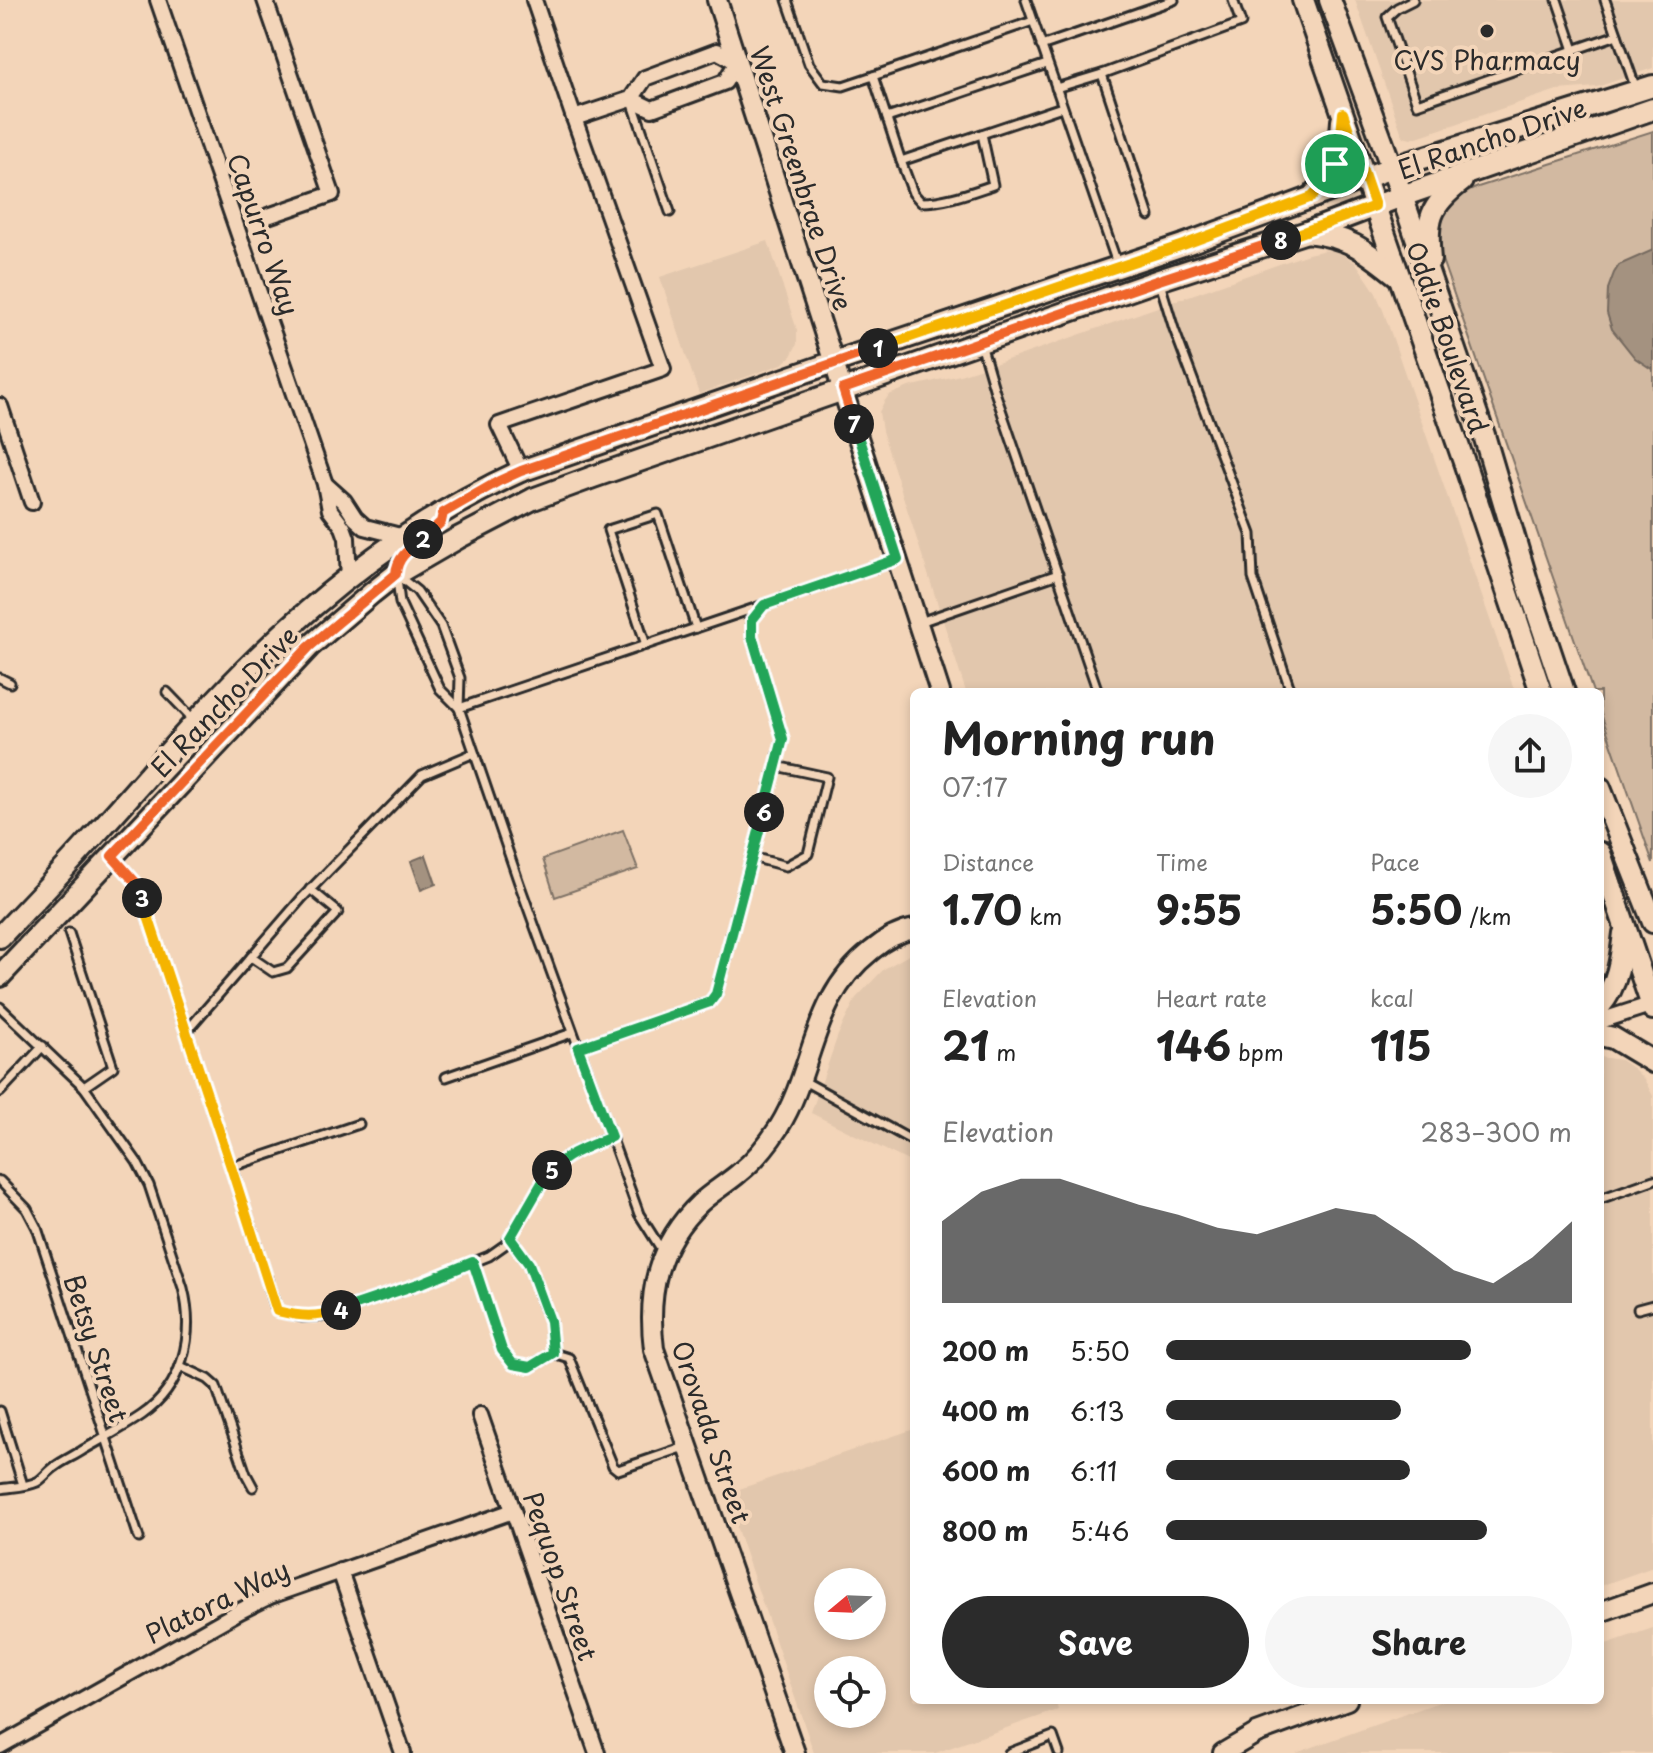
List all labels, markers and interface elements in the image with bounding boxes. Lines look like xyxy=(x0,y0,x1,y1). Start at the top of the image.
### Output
marker: CVS Pharmacy xyxy=(1478,22,1496,40)
place label: CVS Pharmacy xyxy=(1393,40,1581,79)
street label: West Greenbrae Drive xyxy=(741,41,863,315)
street label: El Rancho Drive xyxy=(1392,87,1592,189)
pin xyxy=(1301,130,1369,198)
icon: arrive xyxy=(1313,142,1357,186)
street label: Capurro Way xyxy=(218,148,310,320)
pin: 8 xyxy=(1261,220,1301,260)
text: 8 xyxy=(1274,223,1288,256)
street label: Oddie Boulevard xyxy=(1397,236,1499,438)
pin: 1 xyxy=(858,328,898,368)
text: 1 xyxy=(873,331,883,364)
pin: 7 xyxy=(834,404,874,444)
text: 7 xyxy=(848,407,860,440)
pin: 2 xyxy=(403,519,443,559)
text: 2 xyxy=(415,522,431,555)
street label: El Rancho Drive xyxy=(141,617,307,785)
text: Morning run xyxy=(942,704,1216,770)
button: share xyxy=(1488,714,1572,798)
text: 07:17 xyxy=(942,767,1008,806)
pin: 6 xyxy=(744,792,784,832)
text: 6 xyxy=(756,795,772,828)
text: Distance xyxy=(942,845,1034,878)
text: Time xyxy=(1156,845,1208,878)
text: Pace xyxy=(1370,845,1420,878)
pin: 3 xyxy=(122,878,162,918)
text: 1.70 xyxy=(942,878,1022,939)
text: 9:55 xyxy=(1156,878,1242,939)
text: 5:50 xyxy=(1370,878,1462,939)
text: 3 xyxy=(135,881,149,914)
text: km xyxy=(1022,899,1062,932)
text: /km xyxy=(1462,899,1512,932)
text: Elevation xyxy=(942,981,1037,1014)
text: Heart rate xyxy=(1156,981,1267,1014)
text: kcal xyxy=(1370,981,1414,1014)
text: 21 xyxy=(942,1014,989,1075)
text: 146 xyxy=(1156,1014,1231,1075)
text: 115 xyxy=(1370,1014,1432,1075)
text: m xyxy=(989,1035,1016,1068)
text: bpm xyxy=(1231,1035,1284,1068)
text: Elevation xyxy=(942,1112,1054,1151)
text: 283–300 m xyxy=(1420,1112,1572,1151)
pin: 5 xyxy=(532,1150,572,1190)
text: 5 xyxy=(545,1153,559,1186)
street label: Betsy Street xyxy=(55,1269,139,1427)
pin: 4 xyxy=(321,1290,361,1330)
text: 4 xyxy=(334,1293,348,1326)
text: 200 m xyxy=(942,1331,1029,1370)
text: 5:50 xyxy=(1070,1331,1130,1370)
street label: Orovada Street xyxy=(662,1335,762,1529)
text: 400 m xyxy=(942,1391,1030,1430)
text: 6:13 xyxy=(1070,1391,1125,1430)
text: 600 m xyxy=(942,1451,1030,1490)
text: 6:11 xyxy=(1070,1451,1117,1490)
street label: Pequop Street xyxy=(514,1486,608,1666)
text: 800 m xyxy=(942,1511,1029,1550)
text: 5:46 xyxy=(1070,1511,1130,1550)
street label: Platora Way xyxy=(138,1549,296,1653)
north arrow xyxy=(814,1568,886,1640)
map controls xyxy=(814,1568,886,1728)
button: Save xyxy=(942,1596,1249,1688)
button: Share xyxy=(1265,1596,1572,1688)
button: locate xyxy=(814,1656,886,1728)

